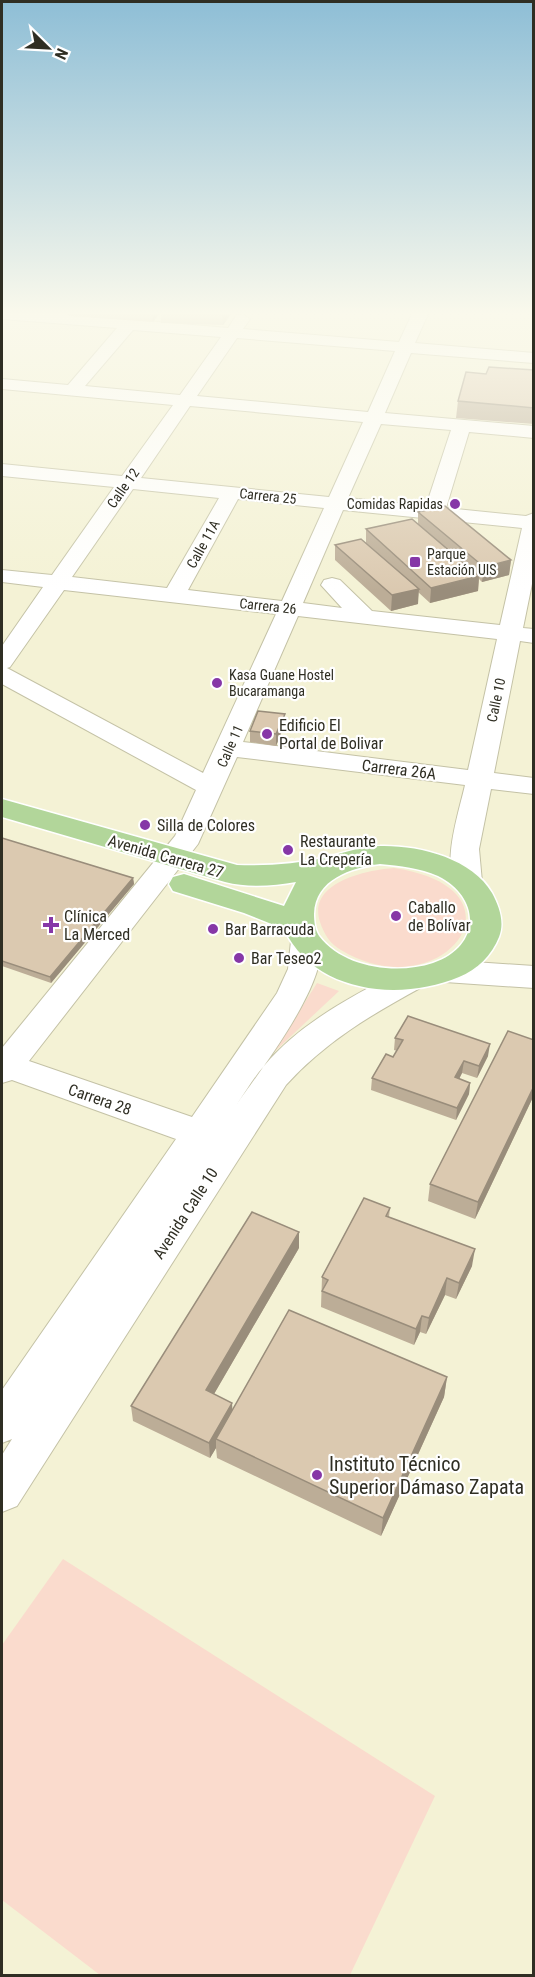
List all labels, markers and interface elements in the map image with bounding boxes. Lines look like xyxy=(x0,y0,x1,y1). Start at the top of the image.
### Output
north arrow xyxy=(18,18,78,78)
text: N xyxy=(51,46,72,62)
street label: Calle 12 xyxy=(104,465,142,511)
street label: Carrera 25 xyxy=(239,485,297,507)
place label: Comidas Rapidas xyxy=(347,496,443,512)
marker: Comidas Rapidas xyxy=(448,497,462,511)
street label: Calle 11A xyxy=(183,517,223,571)
place label: Parque Estación UIS xyxy=(427,546,497,578)
marker: Parque Estación UIS xyxy=(408,555,422,569)
street label: Carrera 26 xyxy=(239,595,297,617)
place label: Kasa Guane Hostel Bucaramanga xyxy=(229,667,334,699)
marker: Kasa Guane Hostel Bucaramanga xyxy=(210,676,224,690)
street label: Calle 10 xyxy=(484,676,508,724)
place label: Edificio El Portal de Bolivar xyxy=(279,716,383,753)
street label: Calle 11 xyxy=(214,722,246,770)
marker: Edificio El Portal de Bolivar xyxy=(260,727,274,741)
street label: Carrera 26A xyxy=(361,756,437,783)
place label: Silla de Colores xyxy=(157,816,255,835)
marker: Silla de Colores xyxy=(138,818,152,832)
street label: Avenida Carrera 27 xyxy=(106,831,226,882)
place label: Restaurante La Crepería xyxy=(300,832,376,869)
marker: Restaurante La Crepería xyxy=(281,843,295,857)
place label: Caballo de Bolívar xyxy=(408,898,471,935)
place label: Clínica La Merced xyxy=(64,907,130,944)
marker: Caballo de Bolívar xyxy=(389,909,403,923)
marker: Clínica La Merced xyxy=(42,916,60,934)
place label: Bar Barracuda xyxy=(225,920,314,939)
marker: Bar Barracuda xyxy=(206,922,220,936)
place label: Bar Teseo2 xyxy=(251,949,322,968)
marker: Bar Teseo2 xyxy=(232,951,246,965)
street label: Carrera 28 xyxy=(66,1080,134,1119)
street label: Avenida Calle 10 xyxy=(149,1164,222,1262)
place label: Instituto Técnico Superior Dámaso Zapata xyxy=(329,1452,524,1499)
marker: Instituto Técnico Superior Dámaso Zapata xyxy=(310,1468,324,1482)

